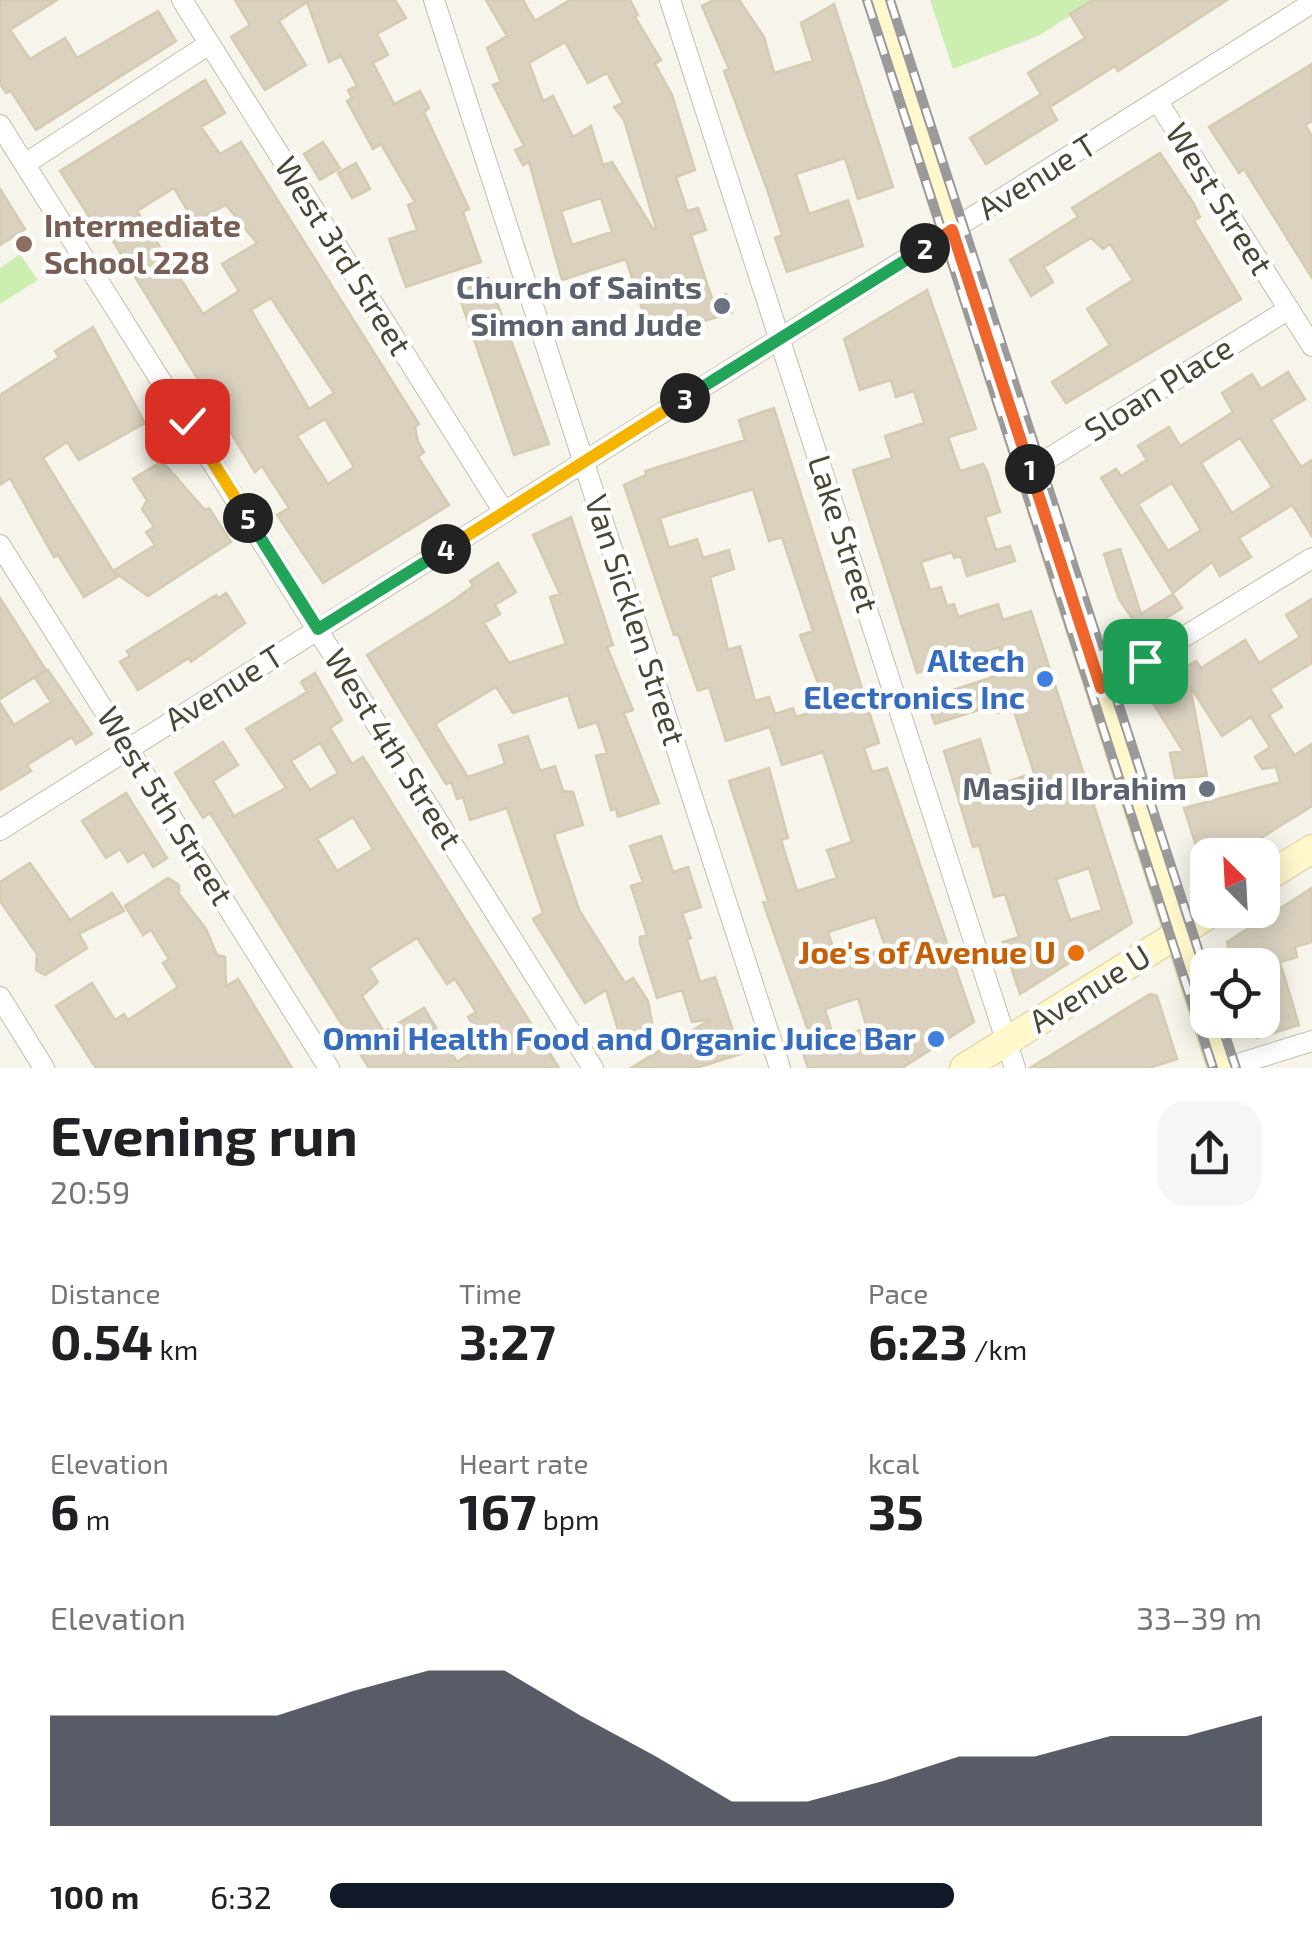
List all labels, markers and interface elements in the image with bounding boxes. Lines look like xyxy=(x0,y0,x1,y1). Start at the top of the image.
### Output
street label: West Street xyxy=(1159,115,1282,281)
street label: Avenue T xyxy=(970,124,1102,226)
street label: West 3rd Street xyxy=(268,149,421,361)
place label: Intermediate School 228 xyxy=(44,205,241,280)
pin: 2 xyxy=(900,223,950,273)
text: 2 xyxy=(917,231,933,265)
marker: Intermediate School 228 xyxy=(13,233,35,255)
place label: Church of Saints Simon and Jude xyxy=(456,267,702,342)
marker: Church of Saints Simon and Jude xyxy=(711,295,733,317)
street label: Sloan Place xyxy=(1077,327,1239,448)
pin: 3 xyxy=(660,373,710,423)
pin xyxy=(145,379,230,464)
text: 3 xyxy=(677,381,693,415)
icon: check xyxy=(160,394,215,449)
pin: 1 xyxy=(1005,444,1055,494)
street label: Lake Street xyxy=(802,450,888,617)
text: 1 xyxy=(1024,452,1036,486)
street label: Van Sicklen Street xyxy=(578,489,695,749)
pin: 5 xyxy=(223,493,273,543)
text: 5 xyxy=(240,501,256,535)
pin: 4 xyxy=(421,524,471,574)
text: 4 xyxy=(437,532,455,566)
pin xyxy=(1103,619,1188,704)
icon: arrive xyxy=(1118,634,1173,689)
street label: Avenue T xyxy=(157,635,289,737)
place label: Altech Electronics Inc xyxy=(803,640,1025,715)
street label: West 4th Street xyxy=(318,641,472,855)
marker: Altech Electronics Inc xyxy=(1034,668,1056,690)
street label: West 5th Street xyxy=(91,699,243,911)
place label: Masjid Ibrahim xyxy=(962,768,1187,806)
marker: Masjid Ibrahim xyxy=(1196,778,1218,800)
north arrow xyxy=(1190,838,1280,928)
map controls xyxy=(1190,838,1280,1038)
place label: Joe's of Avenue U xyxy=(798,932,1056,970)
street label: Avenue U xyxy=(1021,935,1157,1039)
marker: Joe's of Avenue U xyxy=(1065,942,1087,964)
button: locate xyxy=(1190,948,1280,1038)
place label: Omni Health Food and Organic Juice Bar xyxy=(322,1018,916,1056)
marker: Omni Health Food and Organic Juice Bar xyxy=(925,1028,947,1050)
text: Evening run xyxy=(50,1101,358,1167)
button: share xyxy=(1157,1101,1262,1206)
text: 20:59 xyxy=(50,1172,130,1210)
text: Distance xyxy=(50,1276,161,1310)
text: Time xyxy=(459,1276,522,1310)
text: Pace xyxy=(868,1276,928,1310)
text: 0.54 xyxy=(50,1310,153,1370)
text: 3:27 xyxy=(459,1310,556,1370)
text: 6:23 xyxy=(868,1310,968,1370)
text: km xyxy=(153,1332,198,1366)
text: /km xyxy=(968,1332,1027,1366)
text: Elevation xyxy=(50,1446,169,1480)
text: Heart rate xyxy=(459,1446,589,1480)
text: kcal xyxy=(868,1446,919,1480)
text: 6 xyxy=(50,1480,80,1540)
text: 167 xyxy=(459,1480,537,1540)
text: 35 xyxy=(868,1480,924,1540)
text: m xyxy=(80,1502,110,1536)
text: bpm xyxy=(537,1502,599,1536)
text: Elevation xyxy=(50,1598,186,1636)
text: 33–39 m xyxy=(1136,1598,1262,1636)
text: 100 m xyxy=(50,1877,139,1915)
text: 6:32 xyxy=(210,1877,272,1915)

